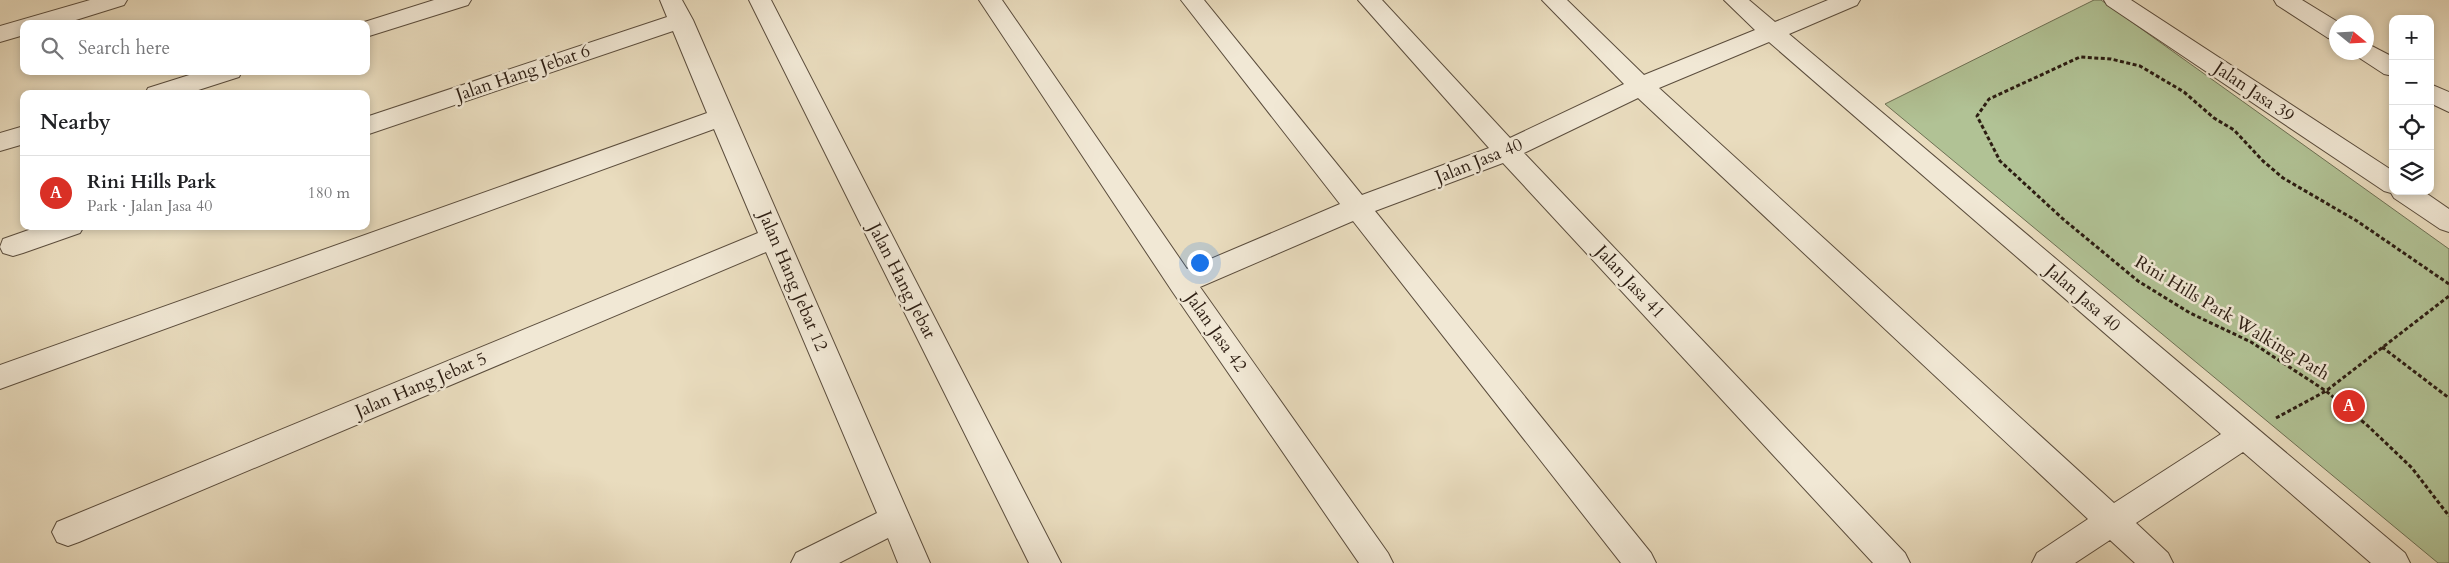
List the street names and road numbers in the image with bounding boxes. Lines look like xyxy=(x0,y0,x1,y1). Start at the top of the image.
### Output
street label: Jalan Hang Jebat 6 xyxy=(450,38,594,109)
street label: Jalan Jasa 39 xyxy=(2206,54,2299,128)
street label: Jalan Jasa 40 xyxy=(1429,132,1526,191)
street label: Jalan Hang Jebat 12 xyxy=(751,204,834,355)
street label: Jalan Hang Jebat xyxy=(861,216,942,343)
street label: Jalan Jasa 41 xyxy=(1587,238,1671,324)
street label: Rini Hills Park Walking Path xyxy=(2130,250,2334,386)
street label: Jalan Jasa 40 xyxy=(2038,256,2126,338)
street label: Jalan Jasa 42 xyxy=(1178,285,1253,377)
street label: Jalan Hang Jebat 5 xyxy=(349,346,491,425)

